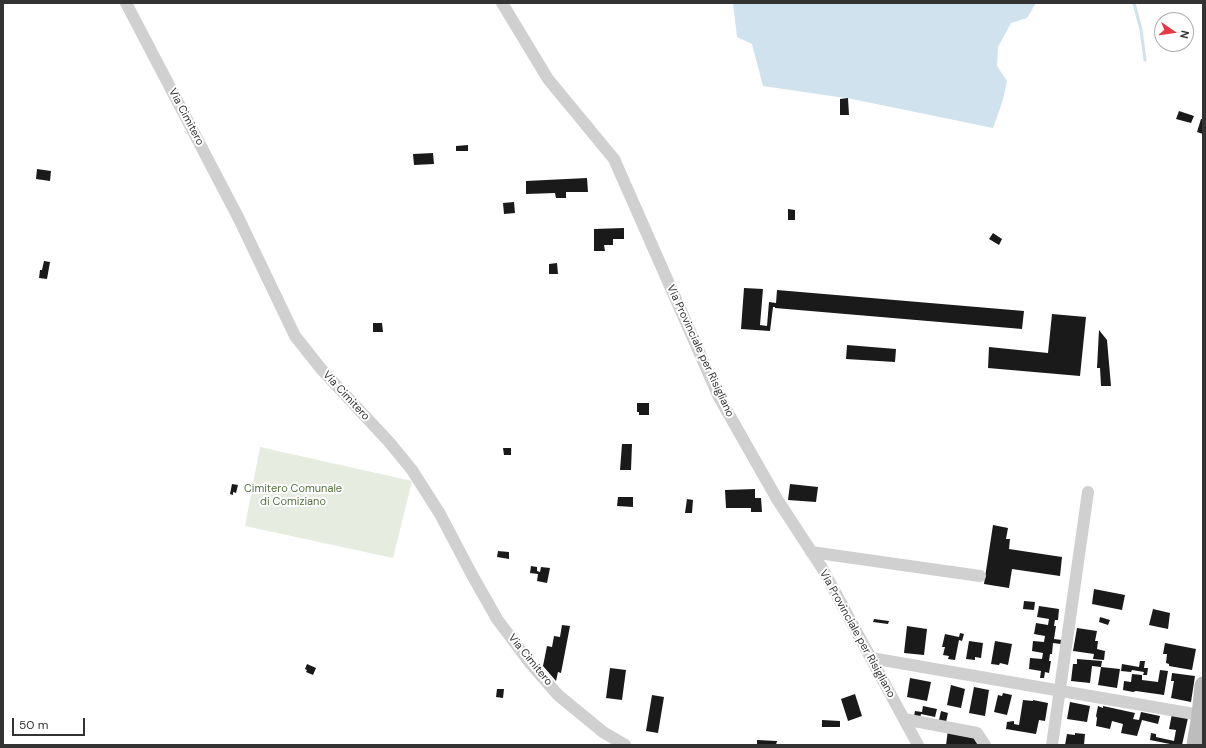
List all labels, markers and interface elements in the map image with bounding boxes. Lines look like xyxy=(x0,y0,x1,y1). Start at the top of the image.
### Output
north arrow xyxy=(1154,12,1194,52)
text: N xyxy=(1177,29,1192,40)
street label: Via Cimitero xyxy=(165,86,207,148)
street label: Via Provinciale per Risigliano xyxy=(664,283,736,419)
street label: Via Cimitero xyxy=(320,369,372,423)
park label: Cimitero Comunale di Comiziano xyxy=(244,482,342,508)
street label: Via Provinciale per Risigliano xyxy=(816,568,898,700)
street label: Via Cimitero xyxy=(505,631,555,689)
scale bar xyxy=(14,710,87,736)
text: 50 m xyxy=(19,717,48,733)

